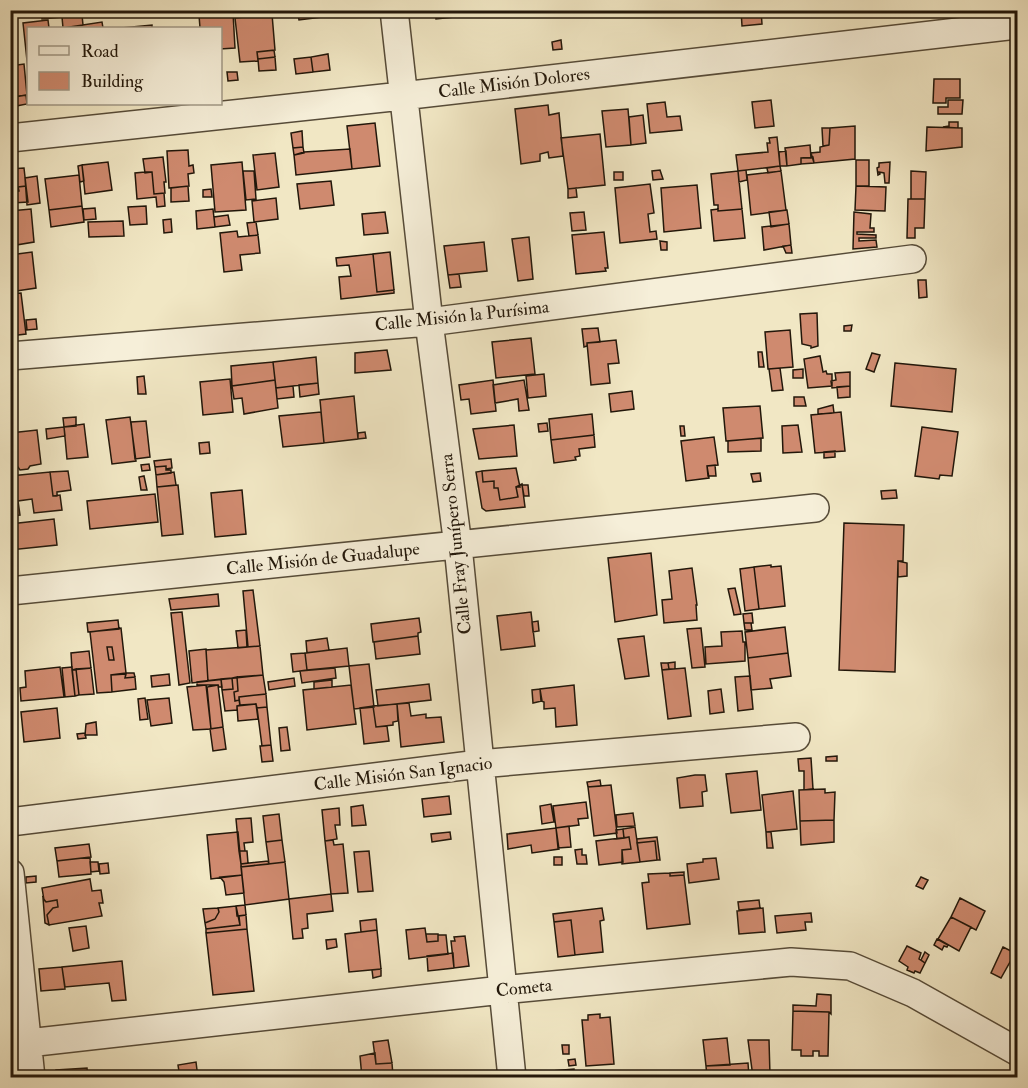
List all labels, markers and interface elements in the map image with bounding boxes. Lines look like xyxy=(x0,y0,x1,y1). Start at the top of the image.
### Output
legend xyxy=(27,27,222,105)
text: Road xyxy=(81,40,119,63)
street label: Calle Misión Dolores xyxy=(437,62,591,104)
text: Building xyxy=(81,70,144,93)
street label: Calle Misión la Purísima xyxy=(374,295,551,337)
street label: Calle Fray Junípero Serra xyxy=(435,452,477,636)
street label: Calle Misión de Guadalupe xyxy=(225,537,421,581)
street label: Calle Misión San Ignacio xyxy=(312,752,494,796)
street label: Cometa xyxy=(495,974,554,1002)

